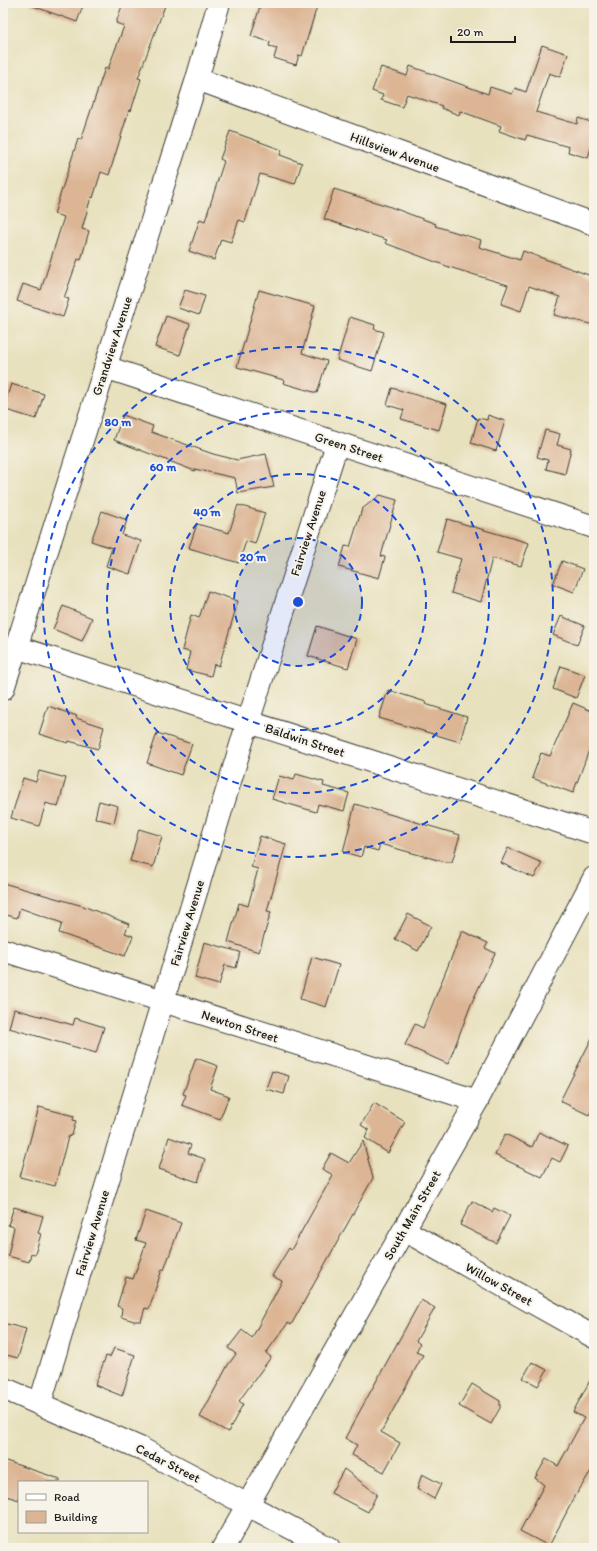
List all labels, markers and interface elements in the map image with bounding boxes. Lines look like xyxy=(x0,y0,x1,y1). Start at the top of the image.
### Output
scale bar xyxy=(451,18,515,44)
text: 20 m xyxy=(457,25,484,39)
street label: Hillsview Avenue xyxy=(348,129,442,175)
street label: Grandview Avenue xyxy=(89,294,135,398)
text: 80 m xyxy=(105,415,132,429)
street label: Green Street xyxy=(313,429,385,465)
text: 60 m xyxy=(150,460,177,474)
street label: Fairview Avenue xyxy=(287,488,329,578)
text: 40 m xyxy=(193,505,222,519)
text: 20 m xyxy=(240,550,267,564)
centre of rings xyxy=(291,595,305,609)
street label: Baldwin Street xyxy=(263,720,347,760)
street label: Fairview Avenue xyxy=(167,878,207,968)
street label: Newton Street xyxy=(200,1006,280,1046)
street label: South Main Street xyxy=(380,1168,444,1262)
street label: Fairview Avenue xyxy=(72,1188,112,1278)
street label: Willow Street xyxy=(463,1259,535,1309)
street label: Cedar Street xyxy=(133,1440,203,1486)
legend xyxy=(18,1481,148,1533)
text: Road xyxy=(54,1490,80,1504)
text: Building xyxy=(54,1510,98,1524)

